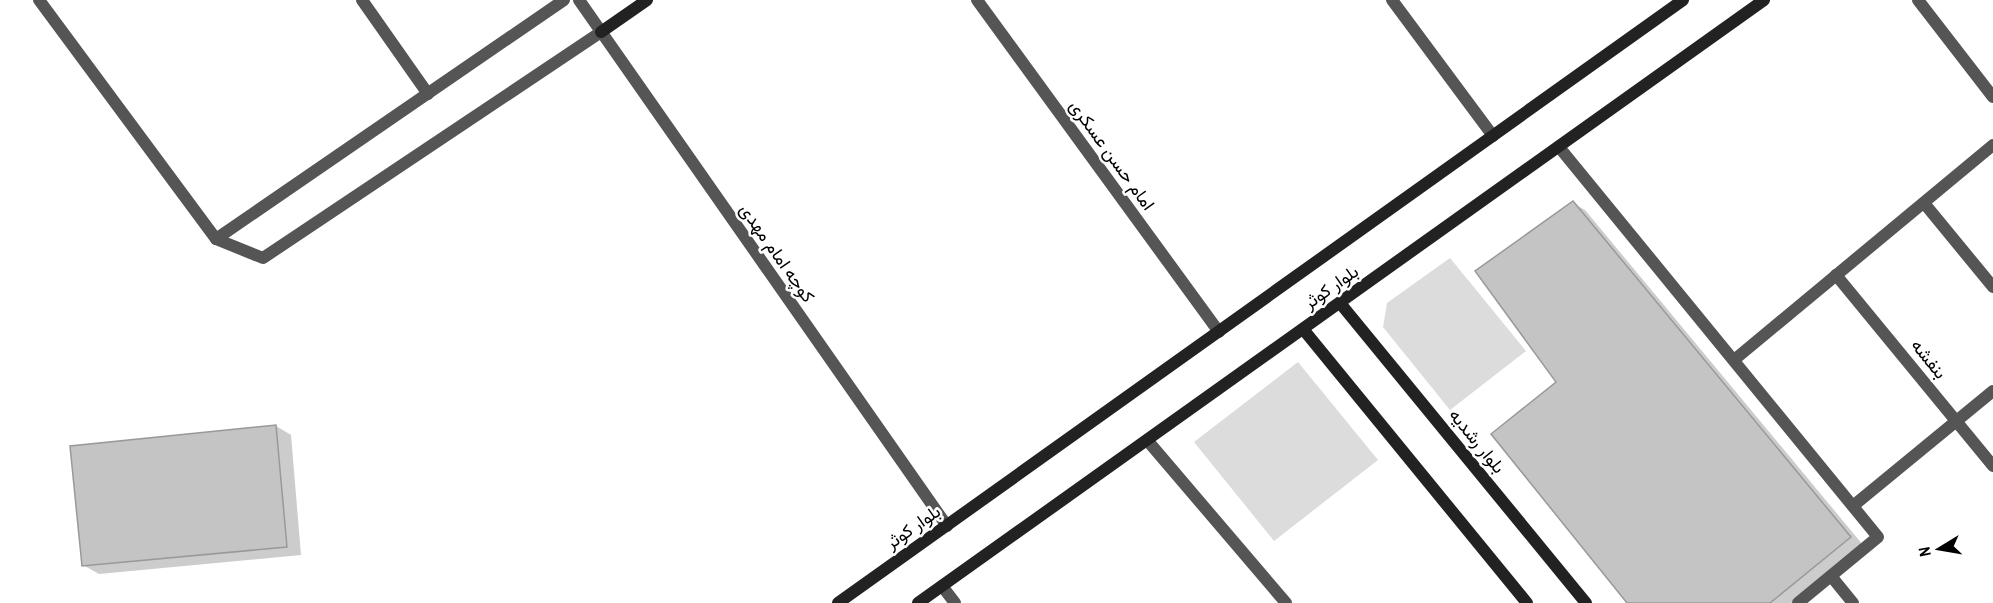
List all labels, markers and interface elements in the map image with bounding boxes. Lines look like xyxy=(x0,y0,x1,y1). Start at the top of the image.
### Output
street label: امام حسن عسکری xyxy=(1064,94,1161,215)
street label: کوچه امام مهدی xyxy=(734,198,821,307)
street label: بلوار کوثر xyxy=(1297,259,1363,315)
street label: بنفشه xyxy=(1906,333,1953,384)
street label: بلوار رشدیه xyxy=(1443,403,1511,478)
street label: بلوار کوثر xyxy=(879,499,945,555)
north arrow xyxy=(1909,519,1969,579)
text: N xyxy=(1913,545,1936,559)

